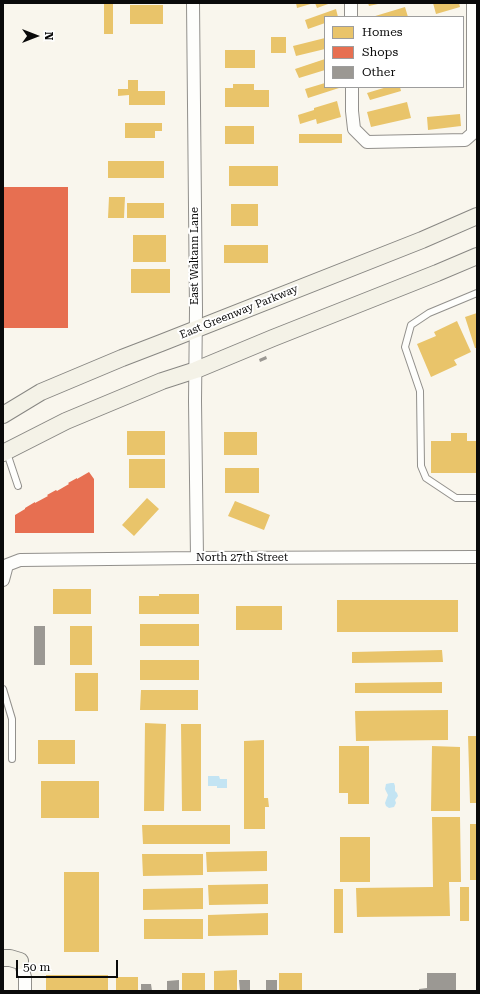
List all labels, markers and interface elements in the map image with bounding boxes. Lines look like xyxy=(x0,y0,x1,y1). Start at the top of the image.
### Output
north arrow xyxy=(16,16,56,56)
legend xyxy=(324,16,464,88)
text: Homes xyxy=(362,25,402,39)
text: N xyxy=(42,32,55,40)
text: Shops xyxy=(362,45,398,59)
text: Other xyxy=(362,65,395,79)
street label: East Waltann Lane xyxy=(188,207,202,305)
street label: East Greenway Parkway xyxy=(178,282,300,342)
street label: North 27th Street xyxy=(196,551,288,565)
scale bar xyxy=(18,952,120,978)
text: 50 m xyxy=(23,960,50,974)

